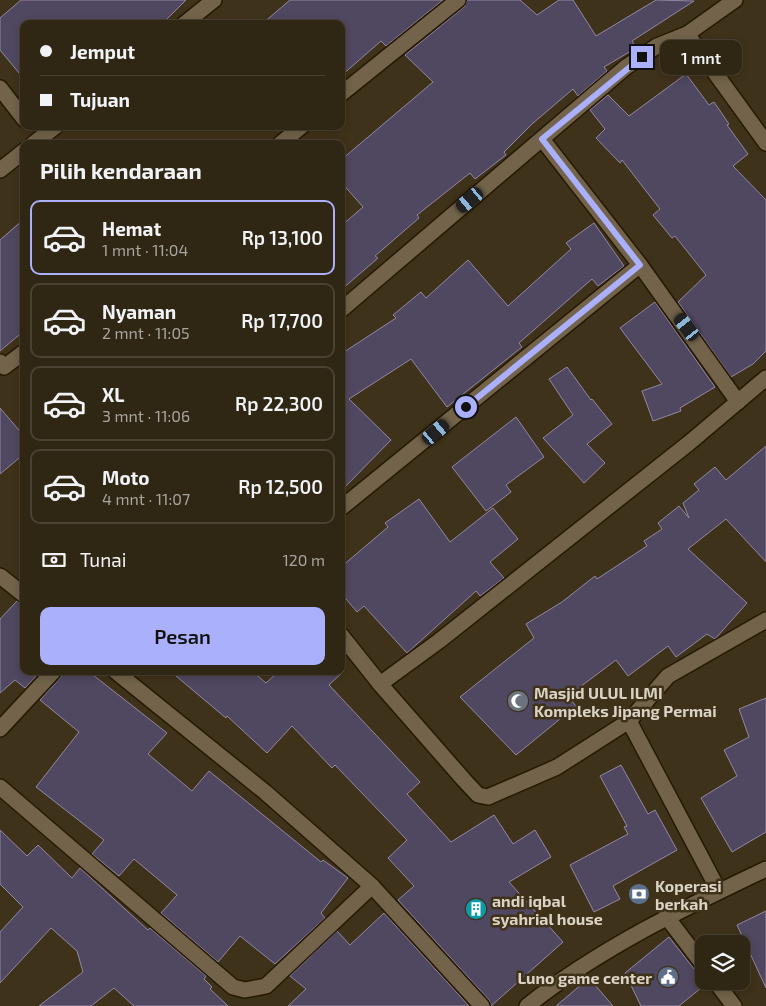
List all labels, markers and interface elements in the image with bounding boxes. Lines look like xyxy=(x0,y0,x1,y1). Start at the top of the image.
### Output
text: Jemput xyxy=(70,40,135,63)
callout: 1 mnt xyxy=(660,40,742,74)
route end xyxy=(631,46,653,68)
text: 1 mnt xyxy=(681,48,721,67)
text: Tujuan xyxy=(70,88,130,111)
text: Pilih kendaraan xyxy=(40,157,202,183)
car xyxy=(453,185,486,215)
icon: car xyxy=(42,215,87,260)
text: Hemat xyxy=(102,217,161,240)
text: Rp 13,100 xyxy=(242,226,323,249)
text: 1 mnt · 11:04 xyxy=(102,240,188,259)
icon: car xyxy=(42,298,87,343)
text: Nyaman xyxy=(102,300,176,323)
text: Rp 17,700 xyxy=(241,309,323,332)
car xyxy=(671,311,702,343)
text: 2 mnt · 11:05 xyxy=(102,323,190,342)
icon: car xyxy=(42,381,87,426)
text: XL xyxy=(102,383,124,406)
text: Rp 22,300 xyxy=(235,392,323,415)
route start xyxy=(455,396,477,418)
text: 3 mnt · 11:06 xyxy=(102,406,190,425)
car xyxy=(419,417,452,447)
icon: car xyxy=(42,464,87,509)
text: Moto xyxy=(102,466,150,489)
text: Rp 12,500 xyxy=(238,475,323,498)
text: 4 mnt · 11:07 xyxy=(102,489,190,508)
icon: cash xyxy=(40,546,68,574)
text: Tunai xyxy=(80,548,126,571)
text: 120 m xyxy=(282,550,325,569)
button: Pesan xyxy=(40,607,325,665)
place label: Masjid ULUL ILMI Kompleks Jipang Permai xyxy=(534,683,717,720)
mosque icon: Masjid ULUL ILMI Kompleks Jipang Permai xyxy=(506,689,530,713)
place label: Koperasi berkah xyxy=(655,876,722,913)
bank icon: Koperasi berkah xyxy=(627,882,651,906)
place label: andi iqbal syahrial house xyxy=(492,891,603,929)
building icon: andi iqbal syahrial house xyxy=(464,897,488,921)
map controls xyxy=(695,935,750,990)
button: layers xyxy=(695,935,750,990)
public building icon: Luno game center xyxy=(656,965,680,989)
place label: Luno game center xyxy=(517,968,652,987)

